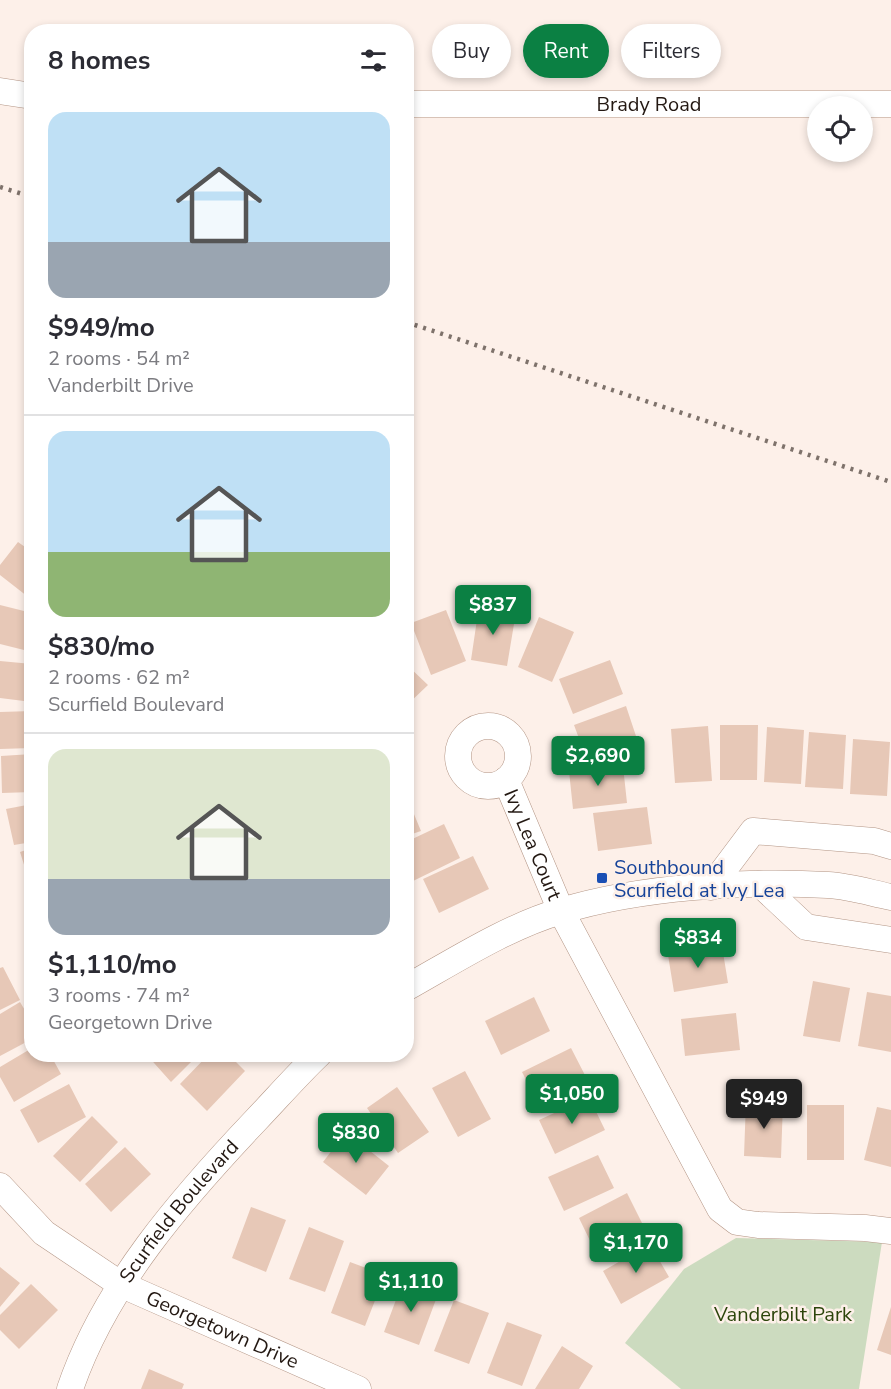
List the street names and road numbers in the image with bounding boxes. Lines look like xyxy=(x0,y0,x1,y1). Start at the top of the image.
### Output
street label: Brady Road xyxy=(597,91,701,118)
street label: Ivy Lea Court xyxy=(498,785,569,905)
street label: Scurfield Boulevard xyxy=(113,1134,245,1288)
street label: Georgetown Drive xyxy=(142,1284,303,1375)

